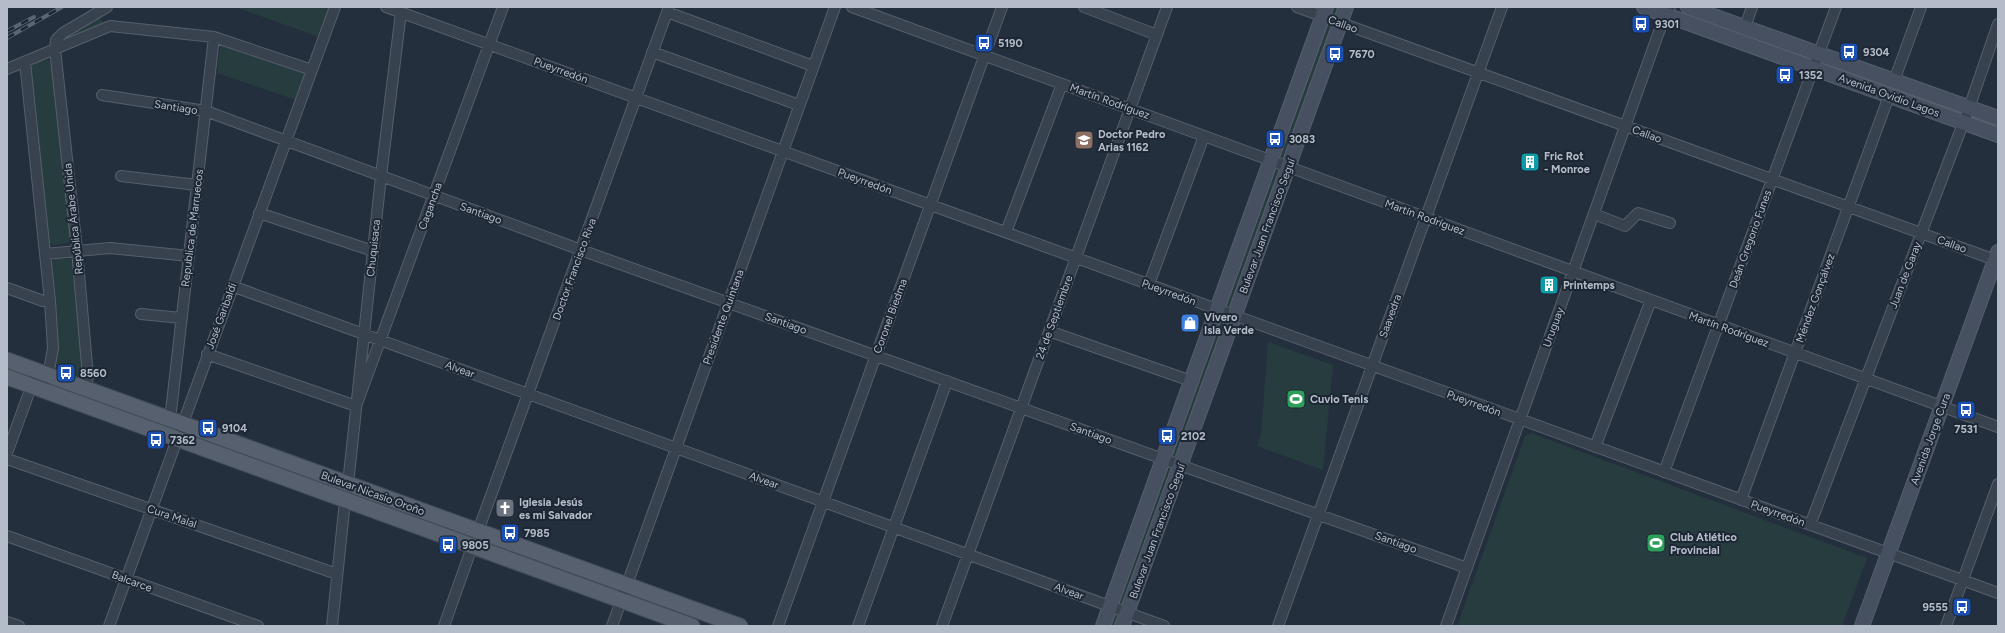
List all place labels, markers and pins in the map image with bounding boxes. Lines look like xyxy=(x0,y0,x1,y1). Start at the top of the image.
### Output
bus stop icon: 9301 xyxy=(1630,13,1652,35)
place label: 9301 xyxy=(1655,18,1679,31)
bus stop icon: 5190 xyxy=(973,32,995,54)
place label: 5190 xyxy=(998,37,1023,50)
bus stop icon: 9304 xyxy=(1838,41,1860,63)
bus stop icon: 7670 xyxy=(1324,43,1346,65)
place label: 9304 xyxy=(1863,46,1890,59)
place label: 7670 xyxy=(1349,48,1375,61)
bus stop icon: 1352 xyxy=(1774,64,1796,86)
place label: 1352 xyxy=(1799,69,1823,82)
place label: Doctor Pedro Arias 1162 xyxy=(1098,128,1166,154)
bus stop icon: 3083 xyxy=(1264,128,1286,150)
school or university icon: Doctor Pedro Arias 1162 xyxy=(1073,129,1095,151)
place label: 3083 xyxy=(1289,133,1315,146)
place label: Fric Rot - Monroe xyxy=(1544,150,1590,176)
building icon: Fric Rot - Monroe xyxy=(1519,151,1541,173)
building icon: Printemps xyxy=(1538,274,1560,296)
place label: Printemps xyxy=(1563,279,1615,292)
place label: Vivero Isla Verde xyxy=(1204,311,1254,337)
shop icon: Vivero Isla Verde xyxy=(1179,312,1201,334)
bus stop icon: 8560 xyxy=(55,362,77,384)
place label: 8560 xyxy=(80,367,107,380)
sports icon: Cuvio Tenis xyxy=(1285,388,1307,410)
place label: Cuvio Tenis xyxy=(1310,393,1368,406)
bus stop icon: 7531 xyxy=(1955,399,1977,421)
bus stop icon: 9104 xyxy=(197,417,219,439)
place label: 9104 xyxy=(222,422,247,435)
place label: 7531 xyxy=(1954,423,1978,436)
bus stop icon: 2102 xyxy=(1156,425,1178,447)
bus stop icon: 7362 xyxy=(145,429,167,451)
place label: 2102 xyxy=(1181,430,1206,443)
place label: 7362 xyxy=(170,434,195,447)
place label: Iglesia Jesús es mi Salvador xyxy=(519,496,593,522)
church icon: Iglesia Jesús es mi Salvador xyxy=(494,497,516,519)
bus stop icon: 7985 xyxy=(499,522,521,544)
place label: 7985 xyxy=(524,527,550,540)
place label: Club Atlético Provincial xyxy=(1670,531,1738,557)
sports icon: Club Atlético Provincial xyxy=(1645,532,1667,554)
bus stop icon: 9805 xyxy=(437,534,459,556)
place label: 9805 xyxy=(462,539,489,552)
bus stop icon: 9555 xyxy=(1951,596,1973,618)
place label: 9555 xyxy=(1922,601,1948,614)

